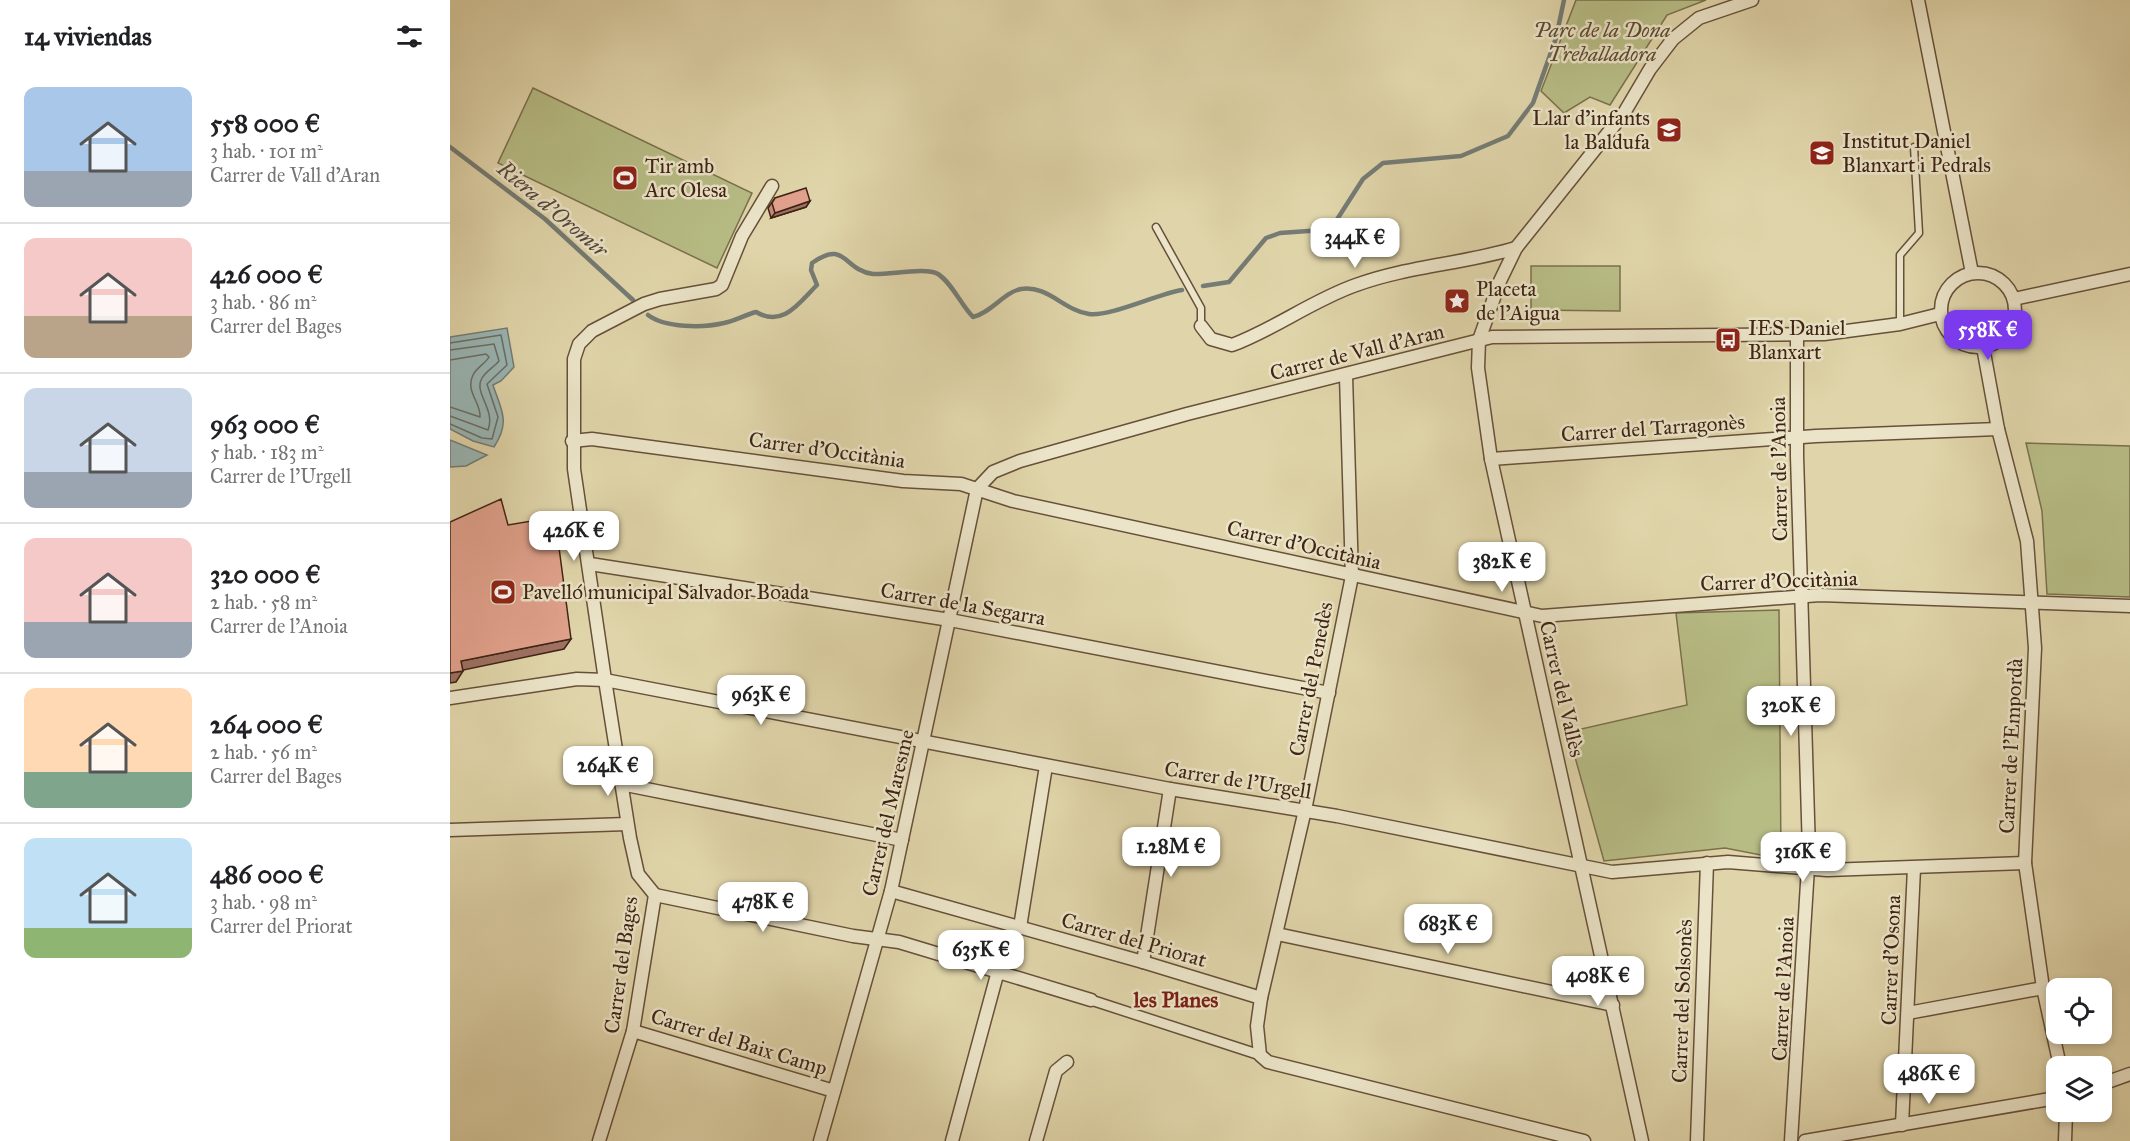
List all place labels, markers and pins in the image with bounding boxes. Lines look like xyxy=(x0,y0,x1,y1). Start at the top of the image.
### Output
place label: Llar d'infants la Baldufa xyxy=(1532,105,1650,155)
school or university icon: Llar d'infants la Baldufa xyxy=(1654,115,1684,145)
place label: Institut Daniel Blanxart i Pedrals xyxy=(1842,128,1991,178)
school or university icon: Institut Daniel Blanxart i Pedrals xyxy=(1807,138,1837,168)
place label: Tir amb Arc Olesa xyxy=(644,153,727,203)
sports icon: Tir amb Arc Olesa xyxy=(610,163,640,193)
pin: 344K € xyxy=(1306,218,1404,269)
place label: Placeta de l'Aigua xyxy=(1476,276,1560,326)
place icon: Placeta de l'Aigua xyxy=(1442,286,1472,316)
pin: 558K € xyxy=(1939,310,2037,361)
place label: IES Daniel Blanxart xyxy=(1748,315,1846,365)
bus stop icon: IES Daniel Blanxart xyxy=(1713,325,1743,355)
pin: 426K € xyxy=(525,511,623,562)
pin: 382K € xyxy=(1453,542,1551,593)
sports icon: Pavelló municipal Salvador Boada xyxy=(488,577,518,607)
place label: Pavelló municipal Salvador Boada xyxy=(522,579,809,605)
pin: 963K € xyxy=(712,675,810,726)
pin: 320K € xyxy=(1742,686,1840,737)
pin: 264K € xyxy=(559,746,657,797)
pin: 1.28M € xyxy=(1116,827,1226,878)
pin: 316K € xyxy=(1754,832,1852,883)
pin: 478K € xyxy=(714,882,812,933)
pin: 683K € xyxy=(1399,904,1497,955)
pin: 635K € xyxy=(932,930,1030,981)
pin: 408K € xyxy=(1549,956,1647,1007)
pin: 486K € xyxy=(1880,1054,1978,1105)

